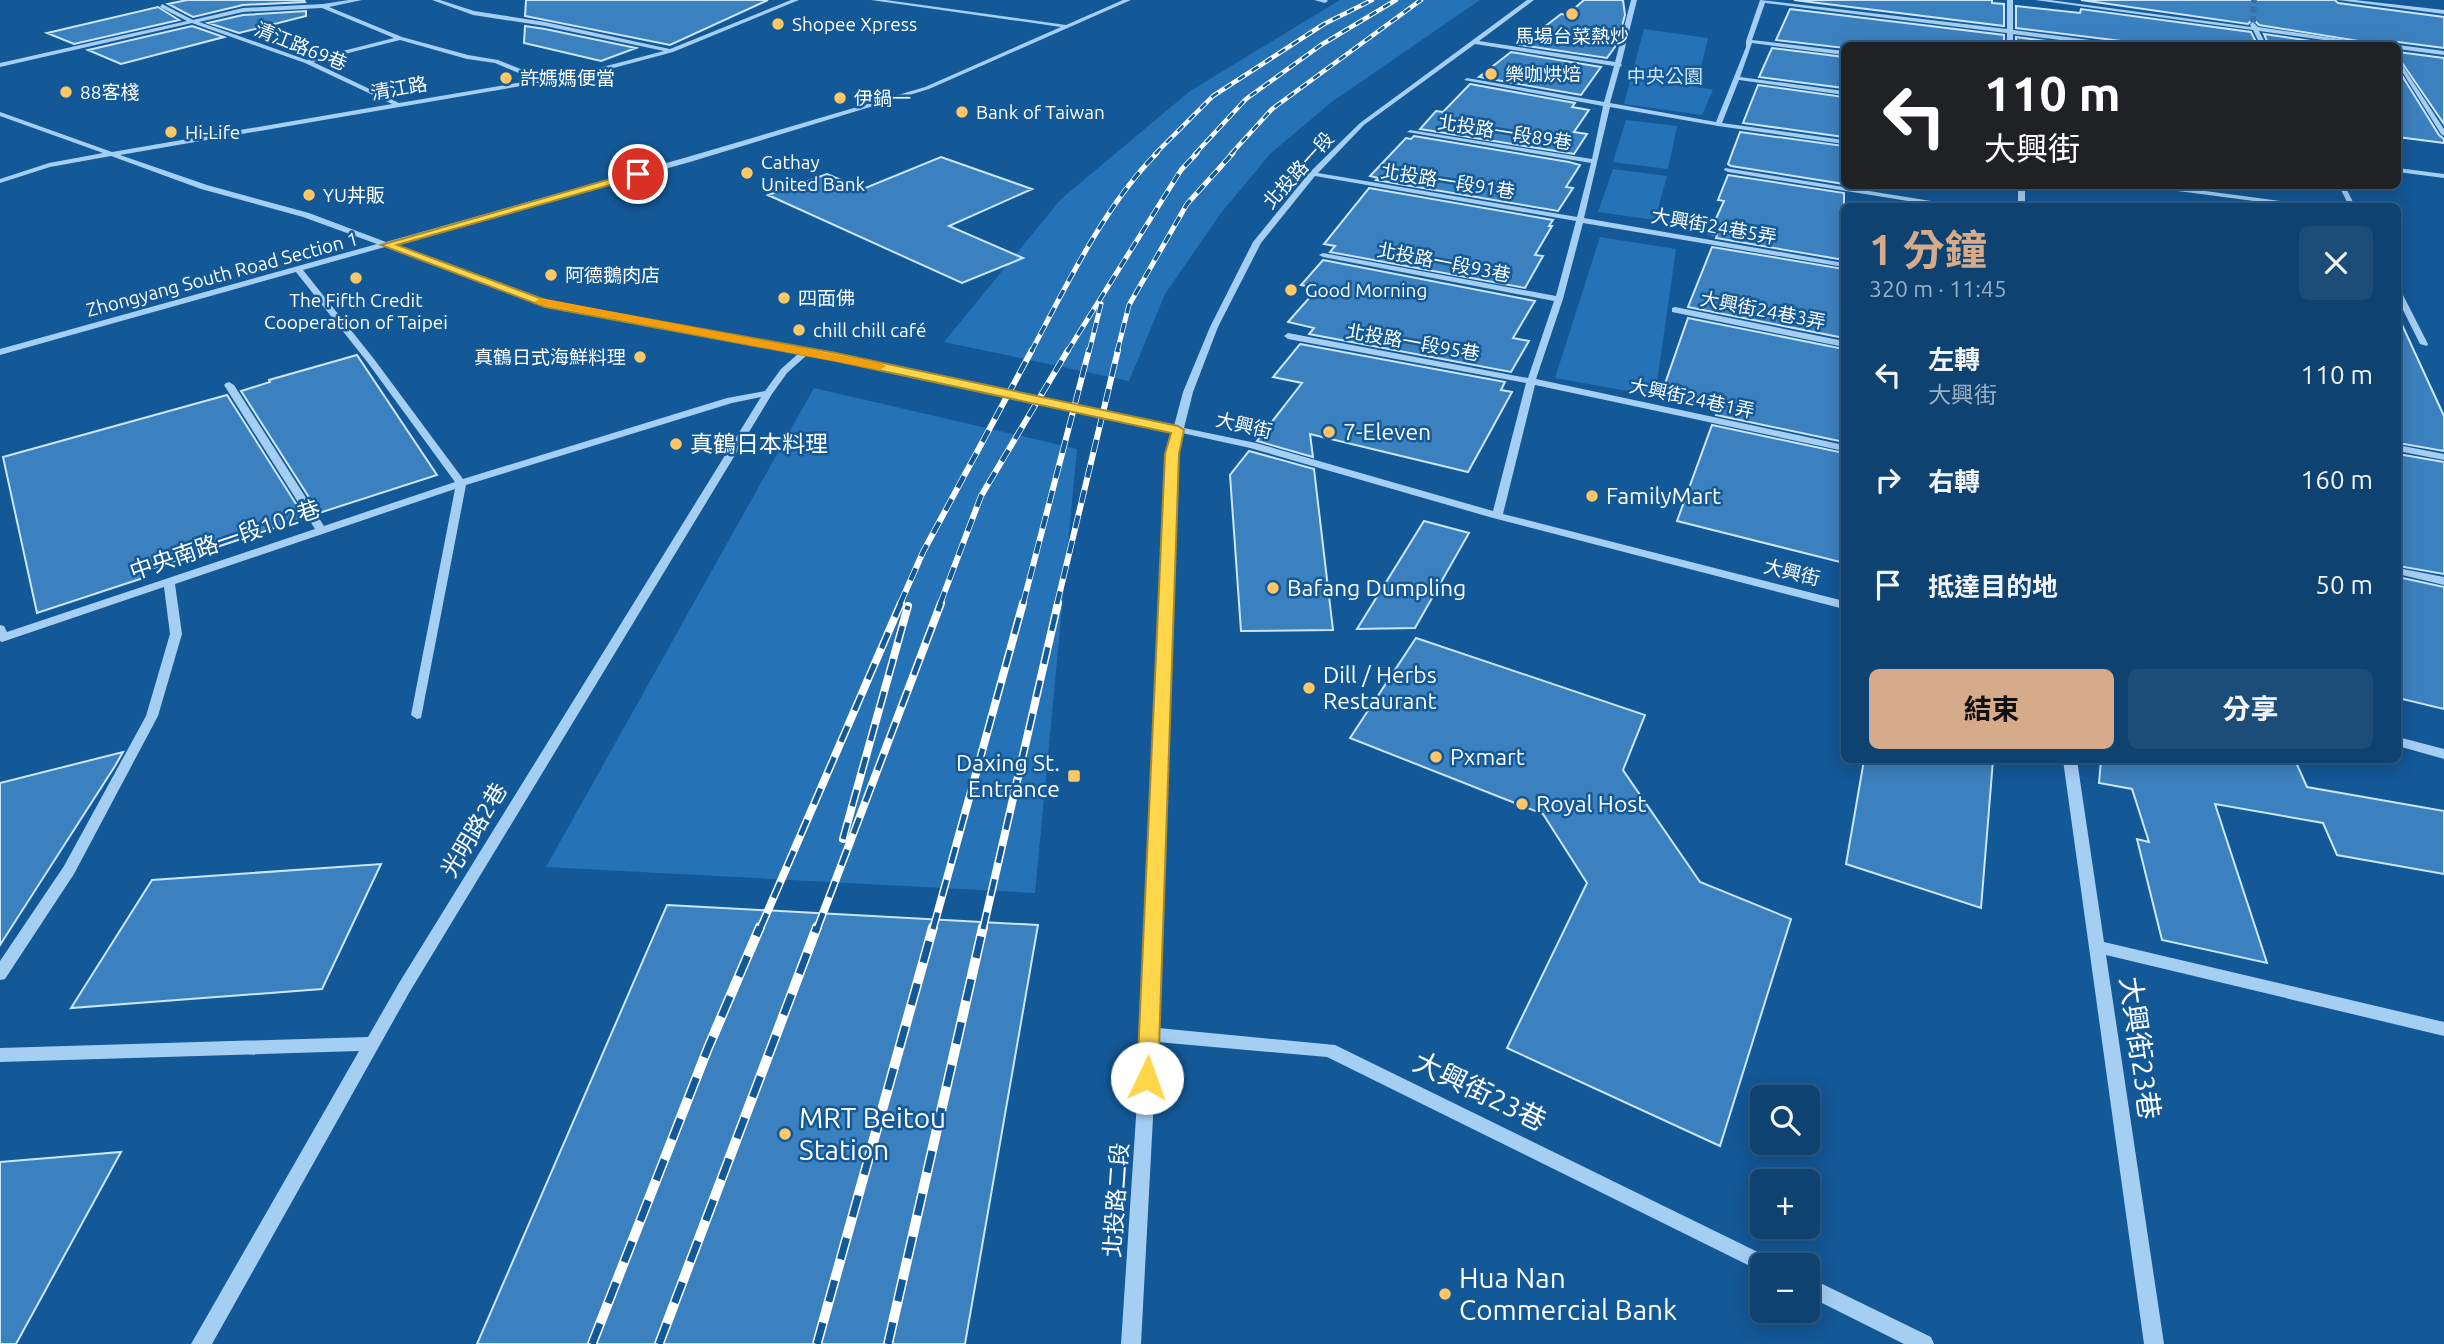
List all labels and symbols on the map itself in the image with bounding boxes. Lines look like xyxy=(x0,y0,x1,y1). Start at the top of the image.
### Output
marker: 馬場台菜熱炒 xyxy=(1564,6,1580,22)
place label: Shopee Xpress xyxy=(792,13,917,35)
marker: Shopee Xpress xyxy=(770,16,786,32)
street label: 清江路69巷 xyxy=(252,18,350,74)
place label: 馬場台菜熱炒 xyxy=(1515,25,1629,47)
place label: 樂咖烘焙 xyxy=(1505,63,1581,85)
park label: 中央公園 xyxy=(1627,65,1703,87)
marker: 樂咖烘焙 xyxy=(1483,66,1499,82)
place label: 許媽媽便當 xyxy=(520,67,615,89)
marker: 許媽媽便當 xyxy=(498,70,514,86)
street label: 清江路 xyxy=(369,72,429,104)
place label: 88客棧 xyxy=(80,81,139,103)
marker: 88客棧 xyxy=(58,84,74,100)
place label: 伊鍋一 xyxy=(854,87,911,109)
marker: 伊鍋一 xyxy=(832,90,848,106)
place label: Bank of Taiwan xyxy=(976,101,1105,123)
marker: Bank of Taiwan xyxy=(954,104,970,120)
street label: 北投路一段89巷 xyxy=(1436,111,1574,153)
place label: Hi-Life xyxy=(185,121,240,143)
marker: Hi-Life xyxy=(163,124,179,140)
street label: 北投路一段 xyxy=(1258,127,1338,213)
pin xyxy=(608,144,668,204)
place label: Cathay United Bank xyxy=(761,151,866,195)
street label: 北投路一段91巷 xyxy=(1379,160,1517,202)
marker: Cathay United Bank xyxy=(739,165,755,181)
place label: YU丼販 xyxy=(323,184,385,206)
marker: YU丼販 xyxy=(301,187,317,203)
street label: 大興街24巷5弄 xyxy=(1649,204,1779,248)
street label: Zhongyang South Road Section 1 xyxy=(84,227,360,321)
street label: 北投路一段93巷 xyxy=(1375,238,1513,286)
place label: 阿德鵝肉店 xyxy=(565,264,660,286)
marker: 阿德鵝肉店 xyxy=(543,267,559,283)
marker: The Fifth Credit Cooperation of Taipei xyxy=(348,270,364,286)
place label: Good Morning xyxy=(1305,279,1427,301)
marker: Good Morning xyxy=(1283,282,1299,298)
place label: 四面佛 xyxy=(798,287,855,309)
street label: 大興街24巷3弄 xyxy=(1698,287,1828,333)
place label: The Fifth Credit Cooperation of Taipei xyxy=(264,289,448,333)
marker: 四面佛 xyxy=(776,290,792,306)
place label: chill chill café xyxy=(813,319,926,341)
street label: 北投路一段95巷 xyxy=(1344,319,1482,365)
marker: chill chill café xyxy=(791,322,807,338)
place label: 真鶴日式海鮮料理 xyxy=(474,346,626,368)
marker: 真鶴日式海鮮料理 xyxy=(632,349,648,365)
street label: 大興街24巷1弄 xyxy=(1628,374,1756,422)
street label: 大興街 xyxy=(1214,408,1274,442)
place label: 7-Eleven xyxy=(1343,419,1431,444)
marker: 7-Eleven xyxy=(1321,424,1337,440)
place label: 真鶴日本料理 xyxy=(690,431,828,456)
marker: 真鶴日本料理 xyxy=(668,436,684,452)
place label: FamilyMart xyxy=(1606,483,1721,508)
marker: FamilyMart xyxy=(1584,488,1600,504)
street label: 中央南路一段102巷 xyxy=(126,495,323,584)
street label: 大興街 xyxy=(1762,554,1822,590)
place label: Bafang Dumpling xyxy=(1287,575,1466,600)
marker: Bafang Dumpling xyxy=(1265,580,1281,596)
place label: Dill / Herbs Restaurant xyxy=(1323,662,1437,713)
marker: Dill / Herbs Restaurant xyxy=(1301,680,1317,696)
place label: Pxmart xyxy=(1450,744,1525,769)
marker: Pxmart xyxy=(1428,749,1444,765)
place label: Daxing St. Entrance xyxy=(956,750,1060,801)
marker: Daxing St. Entrance xyxy=(1066,768,1082,784)
street label: 光明路2巷 xyxy=(436,778,511,881)
place label: Royal Host xyxy=(1536,791,1646,816)
marker: Royal Host xyxy=(1514,796,1530,812)
street label: 大興街23巷 xyxy=(2115,975,2166,1121)
position arrow xyxy=(1110,1041,1184,1115)
street label: 大興街23巷 xyxy=(1409,1045,1552,1136)
place label: MRT Beitou Station xyxy=(799,1102,946,1165)
marker: MRT Beitou Station xyxy=(777,1126,793,1142)
street label: 北投路二段 xyxy=(1099,1142,1132,1258)
place label: Hua Nan Commercial Bank xyxy=(1459,1262,1677,1325)
marker: Hua Nan Commercial Bank xyxy=(1437,1286,1453,1302)

